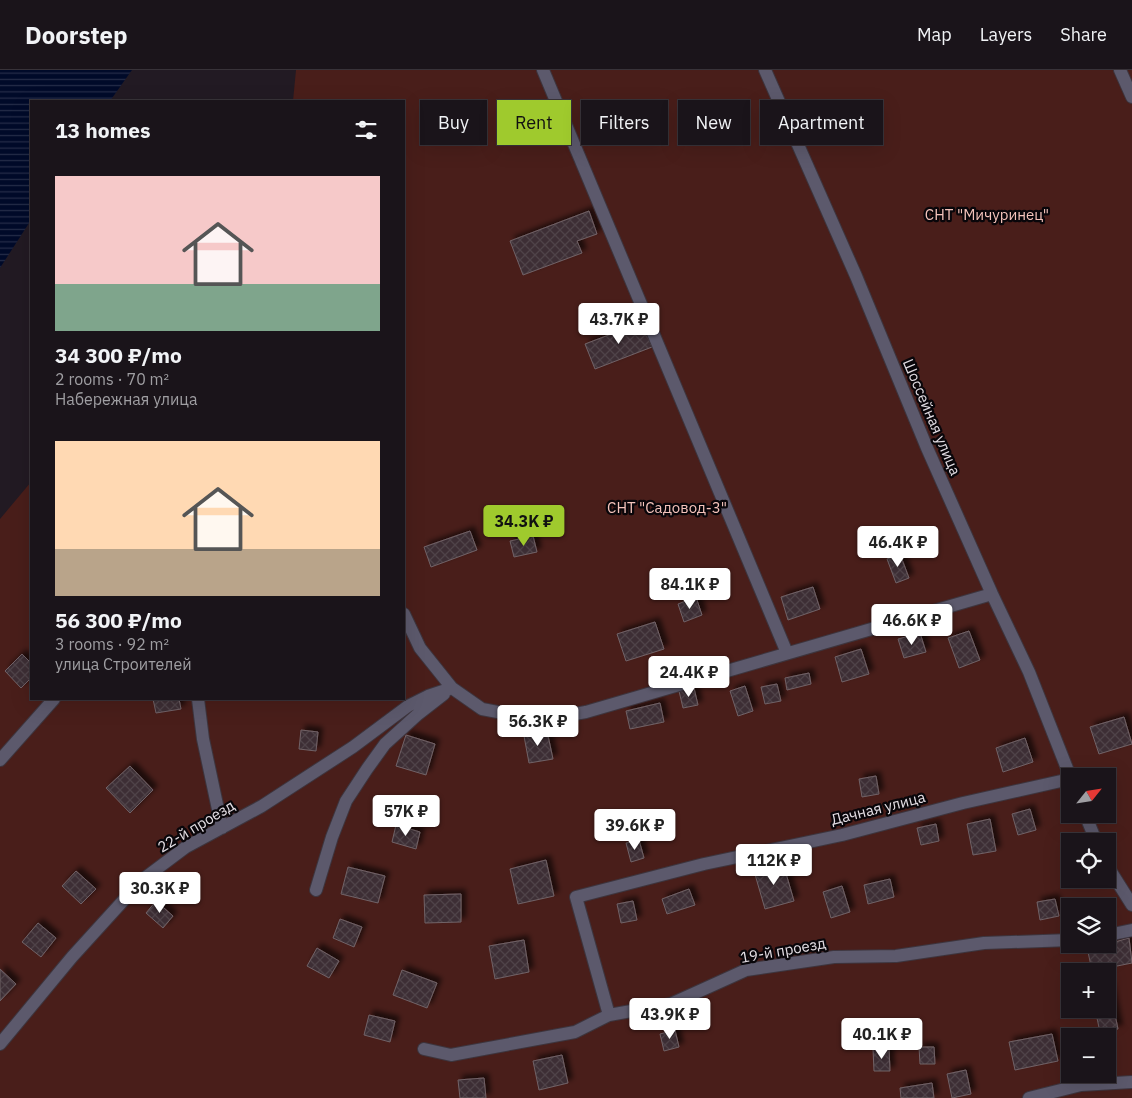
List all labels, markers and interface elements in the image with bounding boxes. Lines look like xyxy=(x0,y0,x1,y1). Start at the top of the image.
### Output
text: Doorstep xyxy=(25,19,128,51)
text: Map xyxy=(917,23,952,46)
text: Layers xyxy=(980,23,1032,46)
text: Share xyxy=(1060,23,1107,46)
chip: Buy xyxy=(420,100,487,145)
chip: Rent xyxy=(497,100,571,145)
chip: Filters xyxy=(581,100,668,145)
chip: New xyxy=(678,100,750,145)
chip: Apartment xyxy=(760,100,883,145)
text: 13 homes xyxy=(55,116,151,144)
icon: filters xyxy=(352,116,380,144)
park label: СНТ "Мичуринец" xyxy=(925,205,1049,224)
icon: home xyxy=(173,209,263,299)
pin: 43.7K ₽ xyxy=(573,302,665,345)
text: 43.7K ₽ xyxy=(589,309,649,329)
text: 34 300 ₽/mo xyxy=(55,341,182,369)
street label: Шоссейная улица xyxy=(899,356,965,478)
text: 2 rooms · 70 m² xyxy=(55,369,169,389)
text: Набережная улица xyxy=(55,389,198,409)
icon: home xyxy=(173,474,263,564)
park label: СНТ "Садовод-3" xyxy=(607,498,727,517)
pin: 34.3K ₽ xyxy=(478,504,570,547)
text: 34.3K ₽ xyxy=(494,511,554,531)
pin: 46.4K ₽ xyxy=(852,526,944,568)
text: 46.4K ₽ xyxy=(868,532,928,552)
pin: 84.1K ₽ xyxy=(644,568,736,610)
text: 84.1K ₽ xyxy=(660,574,720,594)
pin: 46.6K ₽ xyxy=(866,604,958,646)
text: 56 300 ₽/mo xyxy=(55,606,182,634)
text: 46.6K ₽ xyxy=(882,610,942,630)
text: 3 rooms · 92 m² xyxy=(55,634,169,654)
text: улица Строителей xyxy=(55,654,192,674)
pin: 24.4K ₽ xyxy=(643,656,735,698)
text: 24.4K ₽ xyxy=(659,662,719,682)
pin: 56.3K ₽ xyxy=(492,704,584,747)
text: 56.3K ₽ xyxy=(508,711,568,731)
north arrow xyxy=(1061,768,1116,822)
map controls xyxy=(1061,768,1116,1083)
street label: Дачная улица xyxy=(829,787,927,829)
pin: 57K ₽ xyxy=(371,794,441,837)
street label: 22-й проезд xyxy=(154,795,238,856)
text: 57K ₽ xyxy=(384,801,428,821)
pin: 39.6K ₽ xyxy=(589,808,681,851)
text: 39.6K ₽ xyxy=(605,815,665,835)
button: locate xyxy=(1061,833,1116,888)
pin: 112K ₽ xyxy=(733,844,815,886)
text: 112K ₽ xyxy=(747,850,801,870)
pin: 30.3K ₽ xyxy=(114,872,206,914)
text: 30.3K ₽ xyxy=(130,878,190,898)
button: layers xyxy=(1061,898,1116,953)
street label: 19-й проезд xyxy=(739,933,827,967)
button: + xyxy=(1061,963,1116,1018)
pin: 43.9K ₽ xyxy=(624,998,716,1040)
text: 43.9K ₽ xyxy=(640,1004,700,1024)
pin: 40.1K ₽ xyxy=(836,1018,928,1060)
text: 40.1K ₽ xyxy=(852,1024,912,1044)
button: − xyxy=(1061,1028,1116,1083)

